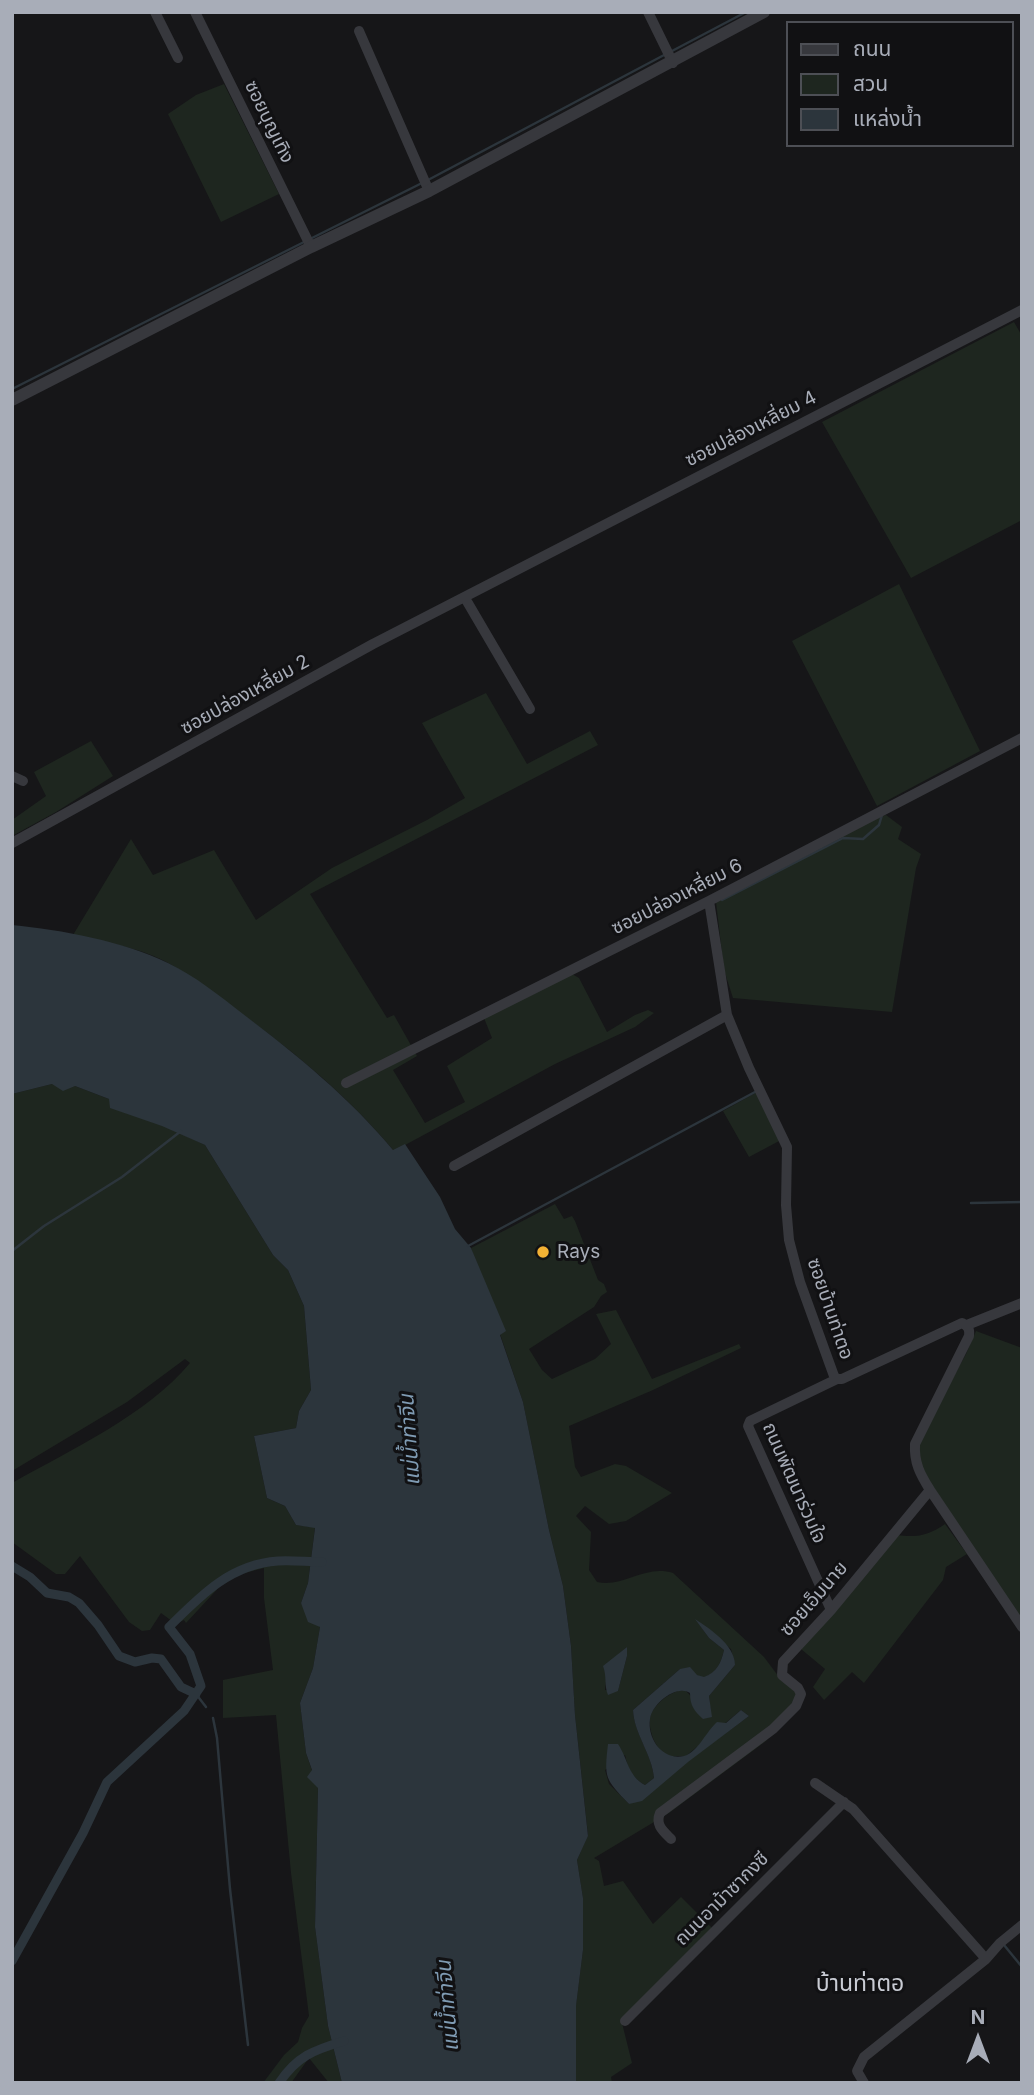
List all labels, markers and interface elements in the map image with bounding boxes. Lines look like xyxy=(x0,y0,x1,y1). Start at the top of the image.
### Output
legend xyxy=(786,21,1013,147)
text: ถนน xyxy=(853,36,891,61)
text: สวน xyxy=(853,71,888,96)
street label: ซอยบุญเทิง xyxy=(239,77,299,167)
text: แหล่งน้ำ xyxy=(853,106,922,131)
street label: ซอยปล่องเหลี่ยม 4 xyxy=(682,386,820,472)
street label: ซอยปล่องเหลี่ยม 2 xyxy=(177,650,313,740)
street label: ซอยปล่องเหลี่ยม 6 xyxy=(608,854,746,940)
place label: Rays xyxy=(557,1241,600,1263)
marker: Rays xyxy=(535,1244,551,1260)
street label: ซอยบ้านท่าตอ xyxy=(802,1255,858,1363)
water label: แม่น้ำท่าจีน xyxy=(394,1393,426,1487)
street label: ถนนพัฒนาร่วมใจ xyxy=(757,1419,831,1547)
street label: ซอยเอ็มนาย xyxy=(775,1557,853,1641)
street label: ถนนอาม้าซากงซี xyxy=(670,1847,774,1951)
water label: แม่น้ำท่าจีน xyxy=(431,1959,465,2053)
district label: บ้านท่าตอ xyxy=(816,1970,904,1998)
north arrow xyxy=(943,2004,1013,2074)
text: N xyxy=(971,2006,985,2029)

